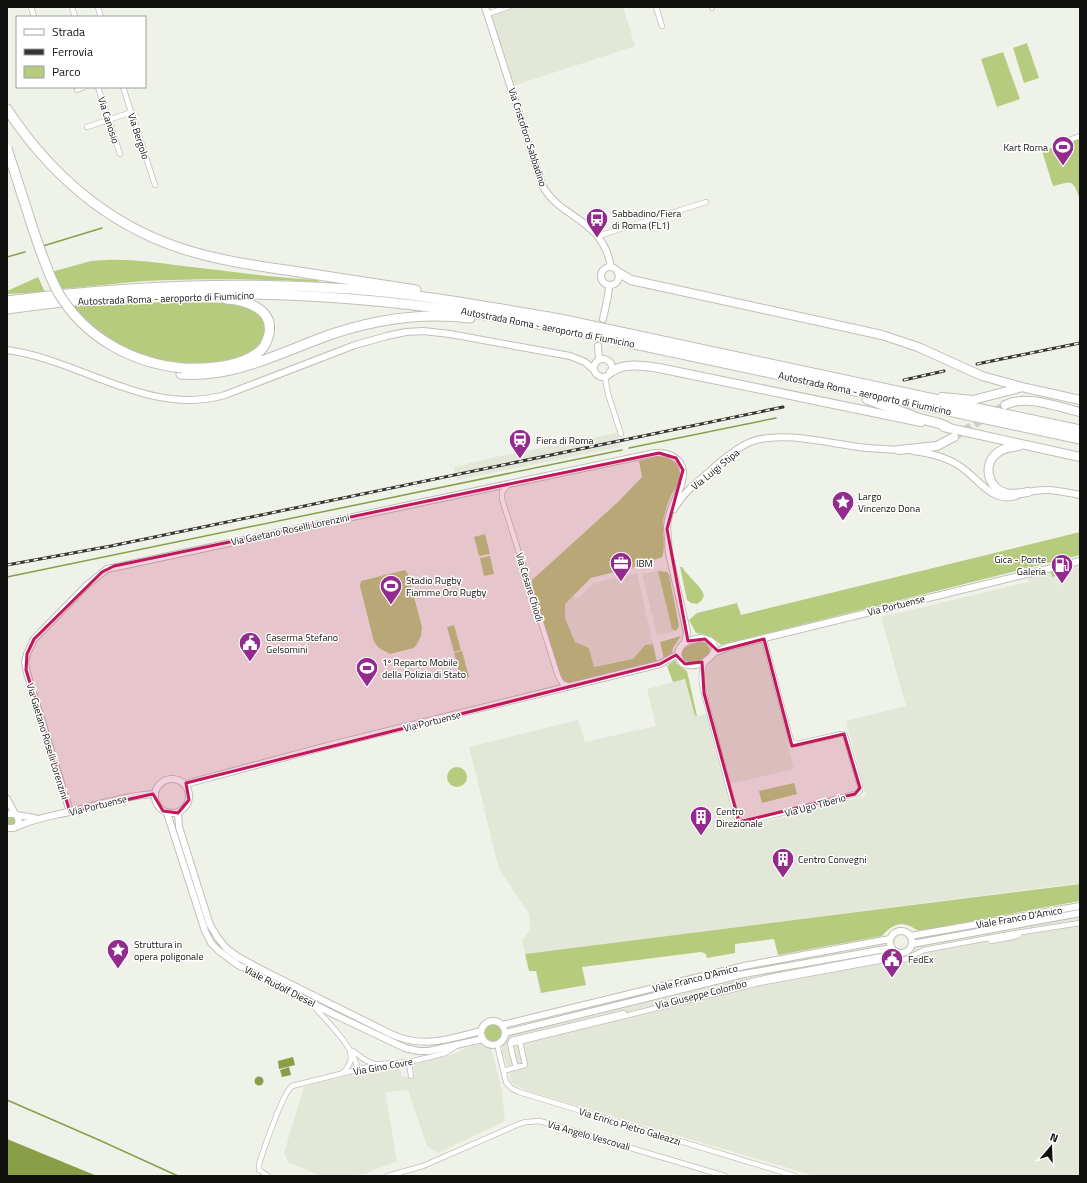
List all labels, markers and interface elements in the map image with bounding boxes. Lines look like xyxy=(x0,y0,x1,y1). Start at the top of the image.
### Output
legend xyxy=(16,16,146,88)
text: Strada xyxy=(52,22,85,41)
text: Ferrovia xyxy=(52,42,93,61)
text: Parco xyxy=(52,62,81,81)
street label: Via Cristoforo Sabbadino xyxy=(504,86,551,189)
street label: Via Canosio xyxy=(94,95,123,146)
street label: Via Bergolo xyxy=(124,111,153,161)
sports icon: Kart Roma xyxy=(1050,134,1076,167)
place label: Kart Roma xyxy=(1003,140,1048,155)
bus stop icon: Sabbadino/Fiera di Roma (FL1) xyxy=(584,206,610,239)
place label: Sabbadino/Fiera di Roma (FL1) xyxy=(612,206,681,233)
street label: Autostrada Roma - aeroporto di Fiumicino xyxy=(78,288,255,309)
street label: Autostrada Roma - aeroporto di Fiumicino xyxy=(460,303,636,352)
street label: Autostrada Roma - aeroporto di Fiumicino xyxy=(777,368,953,419)
station icon: Fiera di Roma xyxy=(507,427,533,460)
place label: Fiera di Roma xyxy=(536,433,594,448)
street label: Via Luigi Stipa xyxy=(688,445,743,494)
place icon: Largo Vincenzo Dona xyxy=(830,489,856,522)
place label: Largo Vincenzo Dona xyxy=(858,489,920,516)
street label: Via Gaetano Roselli Lorenzini xyxy=(229,510,351,549)
office icon: IBM xyxy=(608,550,634,583)
street label: Via Cesare Chiodi xyxy=(512,551,547,624)
place label: Gica - Ponte Galeria xyxy=(994,552,1046,579)
fuel station icon: Gica - Ponte Galeria xyxy=(1049,552,1075,585)
place label: IBM xyxy=(636,556,653,571)
sports icon: Stadio Rugby Fiamme Oro Rugby xyxy=(378,573,404,606)
place label: Stadio Rugby Fiamme Oro Rugby xyxy=(406,573,487,600)
street label: Via Portuense xyxy=(866,591,926,620)
public building icon: Caserma Stefano Gelsomini xyxy=(237,630,263,663)
place label: Caserma Stefano Gelsomini xyxy=(266,630,338,657)
sports icon: 1º Reparto Mobile della Polizia di Stato xyxy=(354,655,380,688)
place label: 1º Reparto Mobile della Polizia di Stato xyxy=(382,655,466,682)
street label: Via Gaetano Roselli Lorenzini xyxy=(23,681,72,801)
street label: Via Portuense xyxy=(402,707,462,736)
street label: Via Ugo Tiberio xyxy=(783,790,847,821)
street label: Via Portuense xyxy=(68,791,128,820)
building icon: Centro Direzionale xyxy=(688,804,714,837)
place label: Centro Direzionale xyxy=(716,804,763,831)
building icon: Centro Convegni xyxy=(770,846,796,879)
place label: Centro Convegni xyxy=(798,852,867,867)
street label: Viale Franco D'Amico xyxy=(975,903,1063,932)
place icon: Struttura in opera poligonale xyxy=(105,937,131,970)
place label: Struttura in opera poligonale xyxy=(134,937,203,964)
public building icon: FedEx xyxy=(879,946,905,979)
place label: FedEx xyxy=(908,952,934,967)
street label: Viale Franco D'Amico xyxy=(651,961,739,996)
street label: Viale Rudolf Diesel xyxy=(242,962,318,1011)
street label: Via Giuseppe Colombo xyxy=(654,976,748,1013)
street label: Via Gino Covre xyxy=(352,1054,414,1079)
street label: Via Enrico Pietro Galeazzi xyxy=(577,1104,683,1149)
street label: Via Angelo Vescovali xyxy=(546,1116,632,1154)
north arrow xyxy=(1031,1127,1071,1167)
text: N xyxy=(1048,1129,1060,1146)

